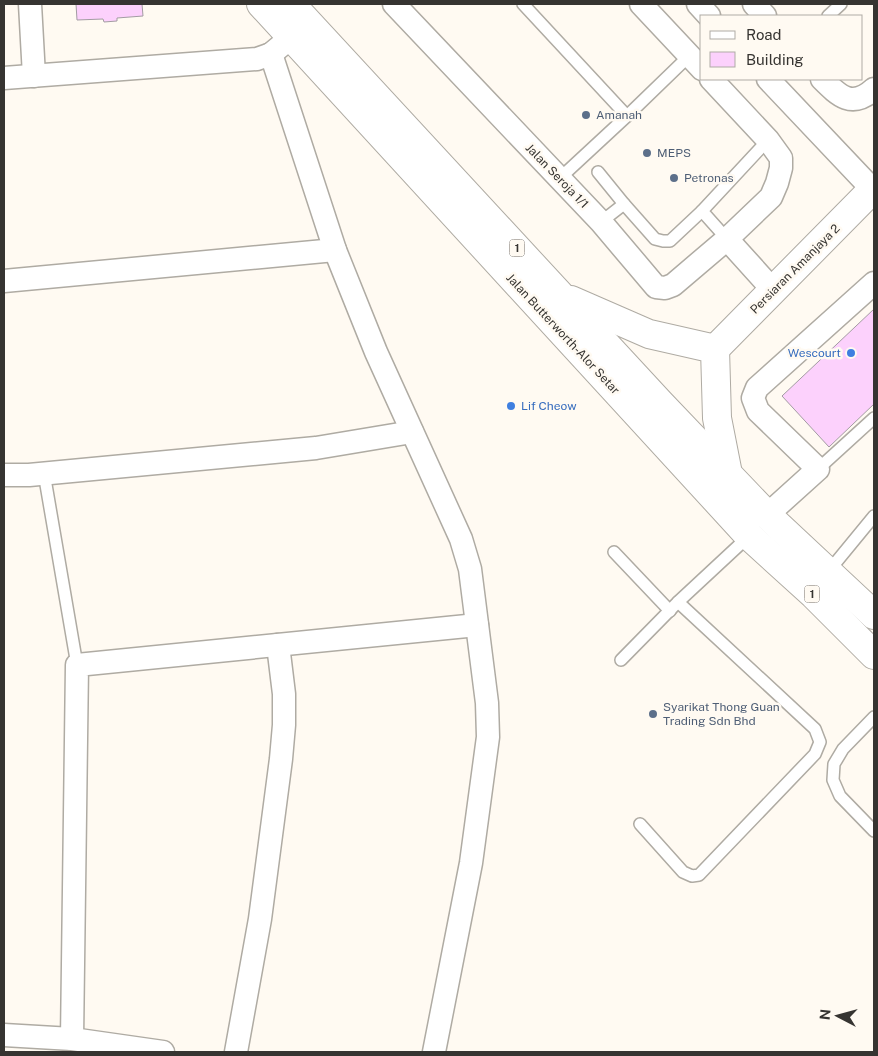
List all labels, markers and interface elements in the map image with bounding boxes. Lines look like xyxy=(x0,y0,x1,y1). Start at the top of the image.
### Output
legend xyxy=(700,15,863,80)
text: Road xyxy=(746,26,782,43)
text: Building xyxy=(746,51,804,68)
place label: Amanah xyxy=(596,108,642,122)
marker: Amanah xyxy=(580,109,592,121)
street label: Jalan Seroja 1/1 xyxy=(523,141,591,211)
place label: MEPS xyxy=(657,146,691,160)
marker: MEPS xyxy=(641,147,653,159)
place label: Petronas xyxy=(684,171,734,185)
marker: Petronas xyxy=(668,172,680,184)
street label: Persiaran Amanjaya 2 xyxy=(747,221,843,317)
road number: 1 xyxy=(510,240,524,256)
street label: Jalan Butterworth-Alor Setar xyxy=(503,271,623,397)
place label: Wescourt xyxy=(788,346,841,360)
marker: Wescourt xyxy=(845,347,857,359)
place label: Lif Cheow xyxy=(521,399,577,413)
marker: Lif Cheow xyxy=(505,400,517,412)
road number: 1 xyxy=(804,586,820,602)
place label: Syarikat Thong Guan Trading Sdn Bhd xyxy=(663,700,780,728)
marker: Syarikat Thong Guan Trading Sdn Bhd xyxy=(647,708,659,720)
north arrow xyxy=(813,991,863,1041)
text: N xyxy=(817,1008,834,1021)

